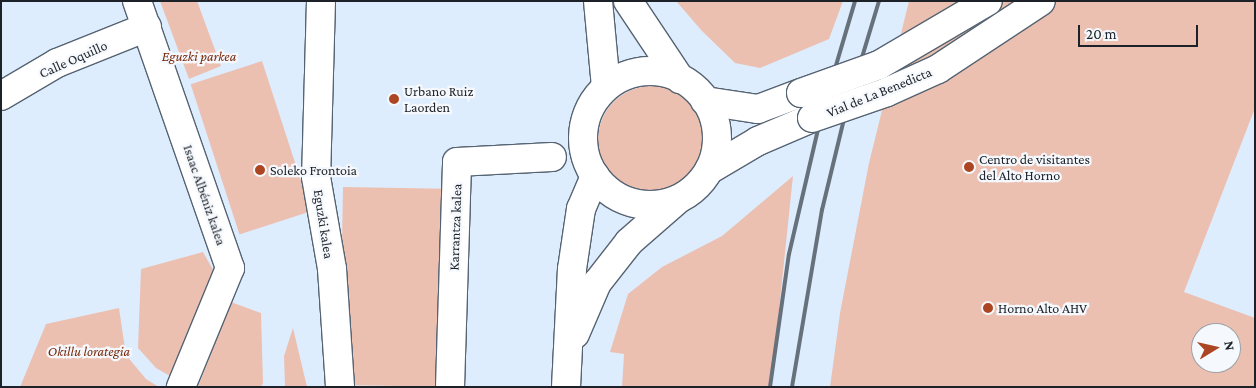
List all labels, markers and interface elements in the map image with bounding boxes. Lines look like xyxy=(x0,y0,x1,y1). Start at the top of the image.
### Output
scale bar xyxy=(1081,15,1201,47)
text: 20 m xyxy=(1086,26,1117,42)
street label: Calle Oquillo xyxy=(36,37,110,81)
park label: Eguzki parkea xyxy=(162,48,236,64)
street label: Vial de La Benedicta xyxy=(824,63,934,121)
place label: Urbano Ruiz Laorden xyxy=(404,83,473,115)
marker: Urbano Ruiz Laorden xyxy=(388,93,400,105)
street label: Isaac Albéniz kalea xyxy=(180,143,230,247)
place label: Centro de visitantes del Alto Horno xyxy=(979,151,1090,184)
marker: Centro de visitantes del Alto Horno xyxy=(963,161,975,173)
place label: Soleko Frontoia xyxy=(270,162,357,178)
marker: Soleko Frontoia xyxy=(254,164,266,176)
street label: Karrantza kalea xyxy=(445,183,465,271)
street label: Eguzki kalea xyxy=(310,188,338,260)
place label: Horno Alto AHV xyxy=(998,300,1087,316)
marker: Horno Alto AHV xyxy=(982,302,994,314)
north arrow xyxy=(1191,323,1241,373)
text: N xyxy=(1221,340,1238,352)
park label: Okillu lorategia xyxy=(48,343,130,359)

